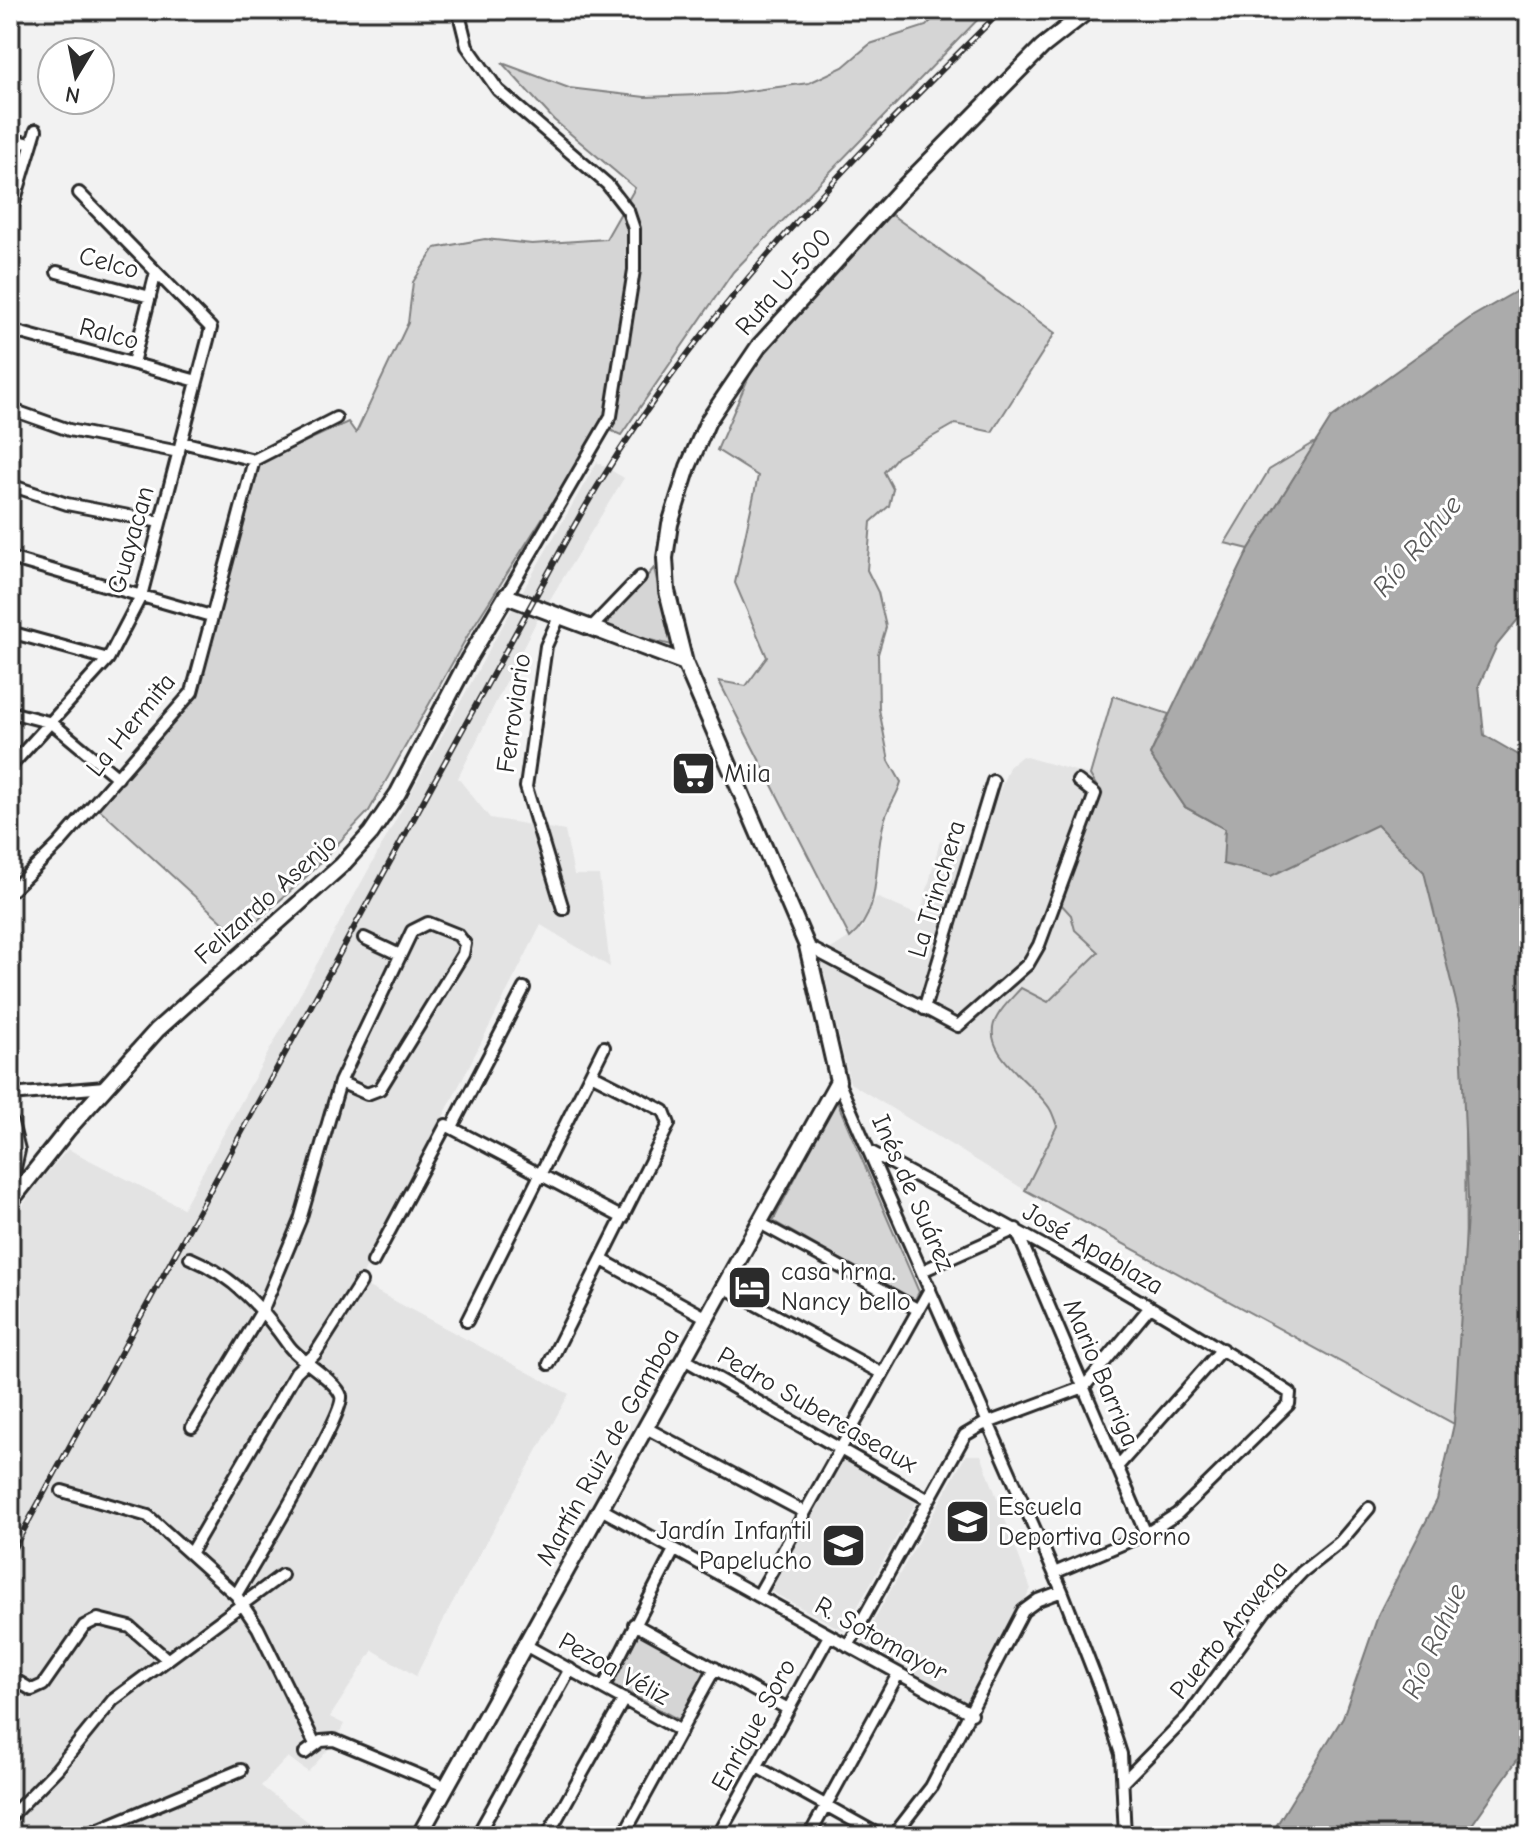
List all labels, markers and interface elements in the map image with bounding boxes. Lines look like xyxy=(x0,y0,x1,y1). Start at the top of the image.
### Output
north arrow xyxy=(36,36,116,116)
text: N xyxy=(63,81,82,109)
street label: Ruta U-500 xyxy=(729,222,839,342)
street label: Celco xyxy=(76,241,142,285)
street label: Ralco xyxy=(76,312,142,356)
street label: Guayacan xyxy=(101,483,161,597)
water label: Río Rahue xyxy=(1366,489,1468,603)
street label: Ferroviario xyxy=(491,651,537,775)
street label: La Hermita xyxy=(80,667,182,783)
supermarket icon: Mila xyxy=(669,750,717,798)
place label: Mila xyxy=(724,759,771,789)
street label: La Trinchera xyxy=(902,817,972,961)
street label: Felizardo Asenjo xyxy=(189,827,343,971)
street label: Inés de Suárez xyxy=(865,1110,961,1276)
street label: José Apablaza xyxy=(1017,1197,1169,1301)
place label: casa hrna. Nancy bello xyxy=(781,1257,911,1317)
hotel icon: casa hrna. Nancy bello xyxy=(726,1263,774,1311)
street label: Mario Barriga xyxy=(1056,1295,1146,1451)
street label: Martín Ruiz de Gamboa xyxy=(530,1323,686,1571)
street label: Pedro Subercaseaux xyxy=(712,1341,923,1480)
place label: Escuela Deportiva Osorno xyxy=(998,1492,1191,1552)
school or university icon: Escuela Deportiva Osorno xyxy=(943,1498,991,1546)
place label: Jardín Infantil Papelucho xyxy=(656,1516,812,1576)
school or university icon: Jardín Infantil Papelucho xyxy=(819,1522,867,1570)
street label: Puerto Aravena xyxy=(1164,1555,1294,1705)
water label: Río Rahue xyxy=(1395,1579,1473,1703)
street label: R. Sotomayor xyxy=(810,1590,953,1688)
street label: Pezoa Véliz xyxy=(553,1626,675,1712)
street label: Enrique Soro xyxy=(705,1654,803,1796)

